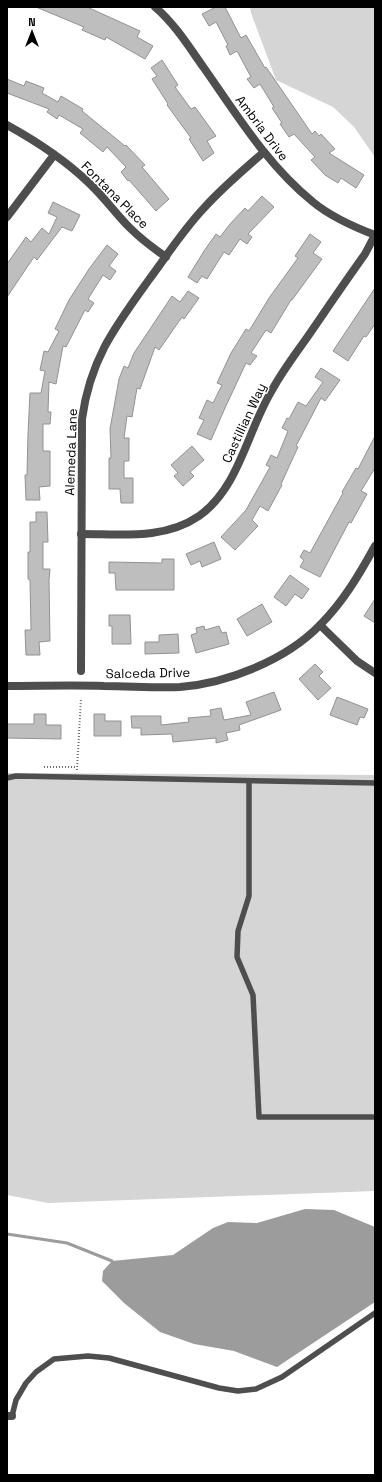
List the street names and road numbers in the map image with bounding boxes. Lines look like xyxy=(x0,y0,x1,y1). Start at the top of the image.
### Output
street label: Ambria Drive xyxy=(232,92,292,164)
street label: Fontana Place xyxy=(78,158,152,232)
street label: Castillian Way xyxy=(218,380,270,466)
street label: Alemeda Lane xyxy=(61,408,81,496)
street label: Salceda Drive xyxy=(106,664,190,682)

